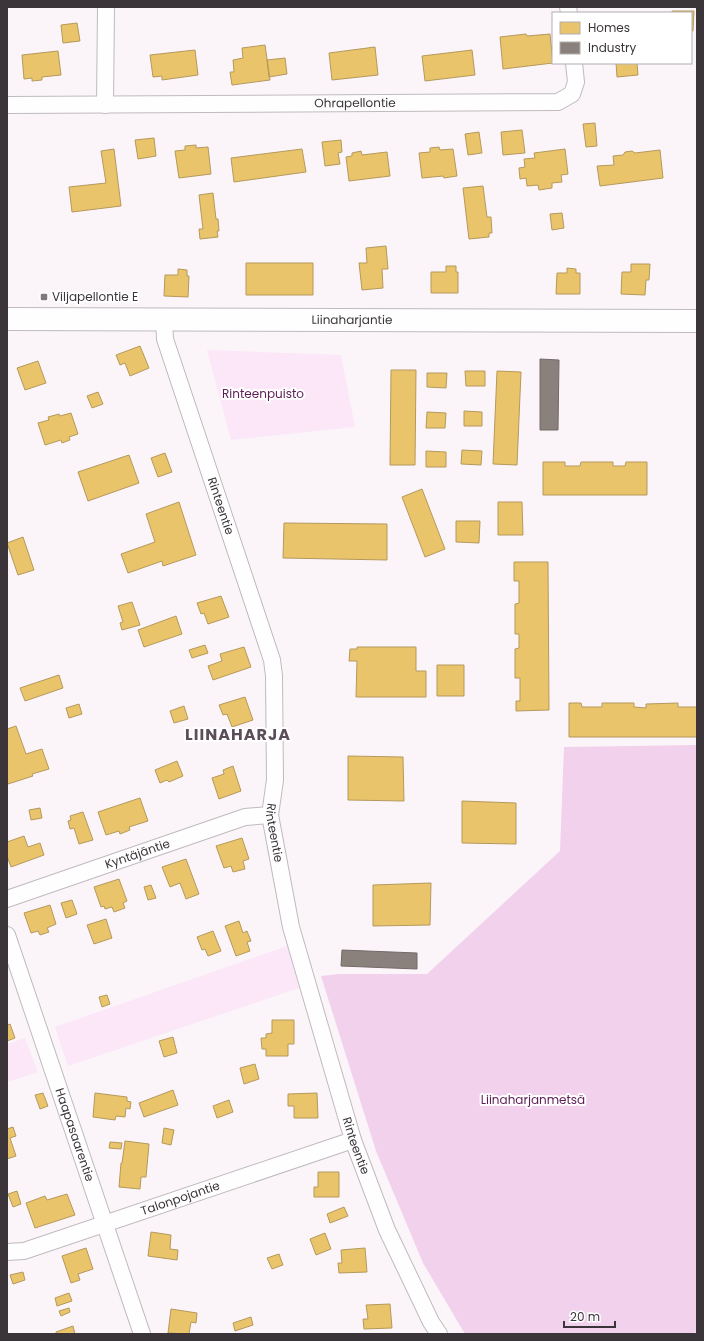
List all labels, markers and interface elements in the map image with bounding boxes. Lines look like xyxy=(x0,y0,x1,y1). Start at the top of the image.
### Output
legend xyxy=(552,12,692,64)
text: Homes xyxy=(588,19,630,36)
text: Industry xyxy=(588,39,637,56)
street label: Ohrapellontie xyxy=(314,94,396,111)
place label: Viljapellontie E xyxy=(52,288,138,305)
marker: Viljapellontie E xyxy=(39,292,49,302)
street label: Liinaharjantie xyxy=(312,311,392,328)
park label: Rinteenpuisto xyxy=(222,385,304,402)
street label: Rinteentie xyxy=(204,475,239,537)
district label: LIINAHARJA xyxy=(185,723,291,746)
street label: Rinteentie xyxy=(262,802,288,864)
street label: Kyntäjäntie xyxy=(103,835,172,873)
street label: Haapasaarentie xyxy=(51,1086,99,1184)
park label: Liinaharjanmetsä xyxy=(481,1091,585,1108)
street label: Rinteentie xyxy=(339,1115,374,1177)
street label: Talonpojantie xyxy=(138,1177,222,1219)
scale bar xyxy=(564,1303,615,1329)
text: 20 m xyxy=(570,1308,600,1325)

